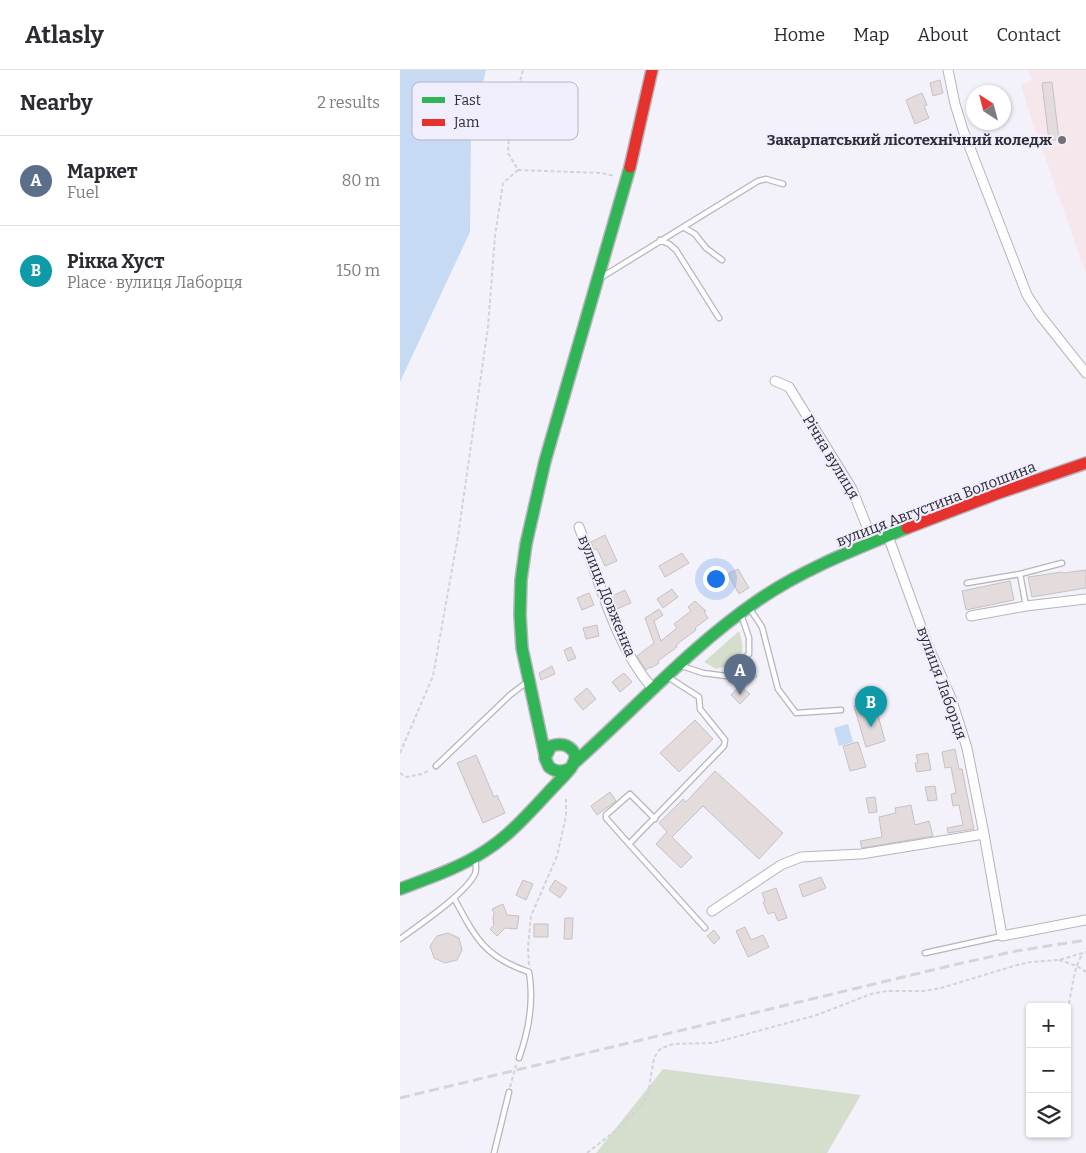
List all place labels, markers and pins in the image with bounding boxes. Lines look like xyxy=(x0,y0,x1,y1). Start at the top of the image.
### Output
place label: Закарпатський лісотехнічний коледж xyxy=(767,131,1052,149)
marker: Закарпатський лісотехнічний коледж xyxy=(1056,134,1068,146)
pin: A xyxy=(724,654,756,695)
pin: B xyxy=(855,686,887,727)

